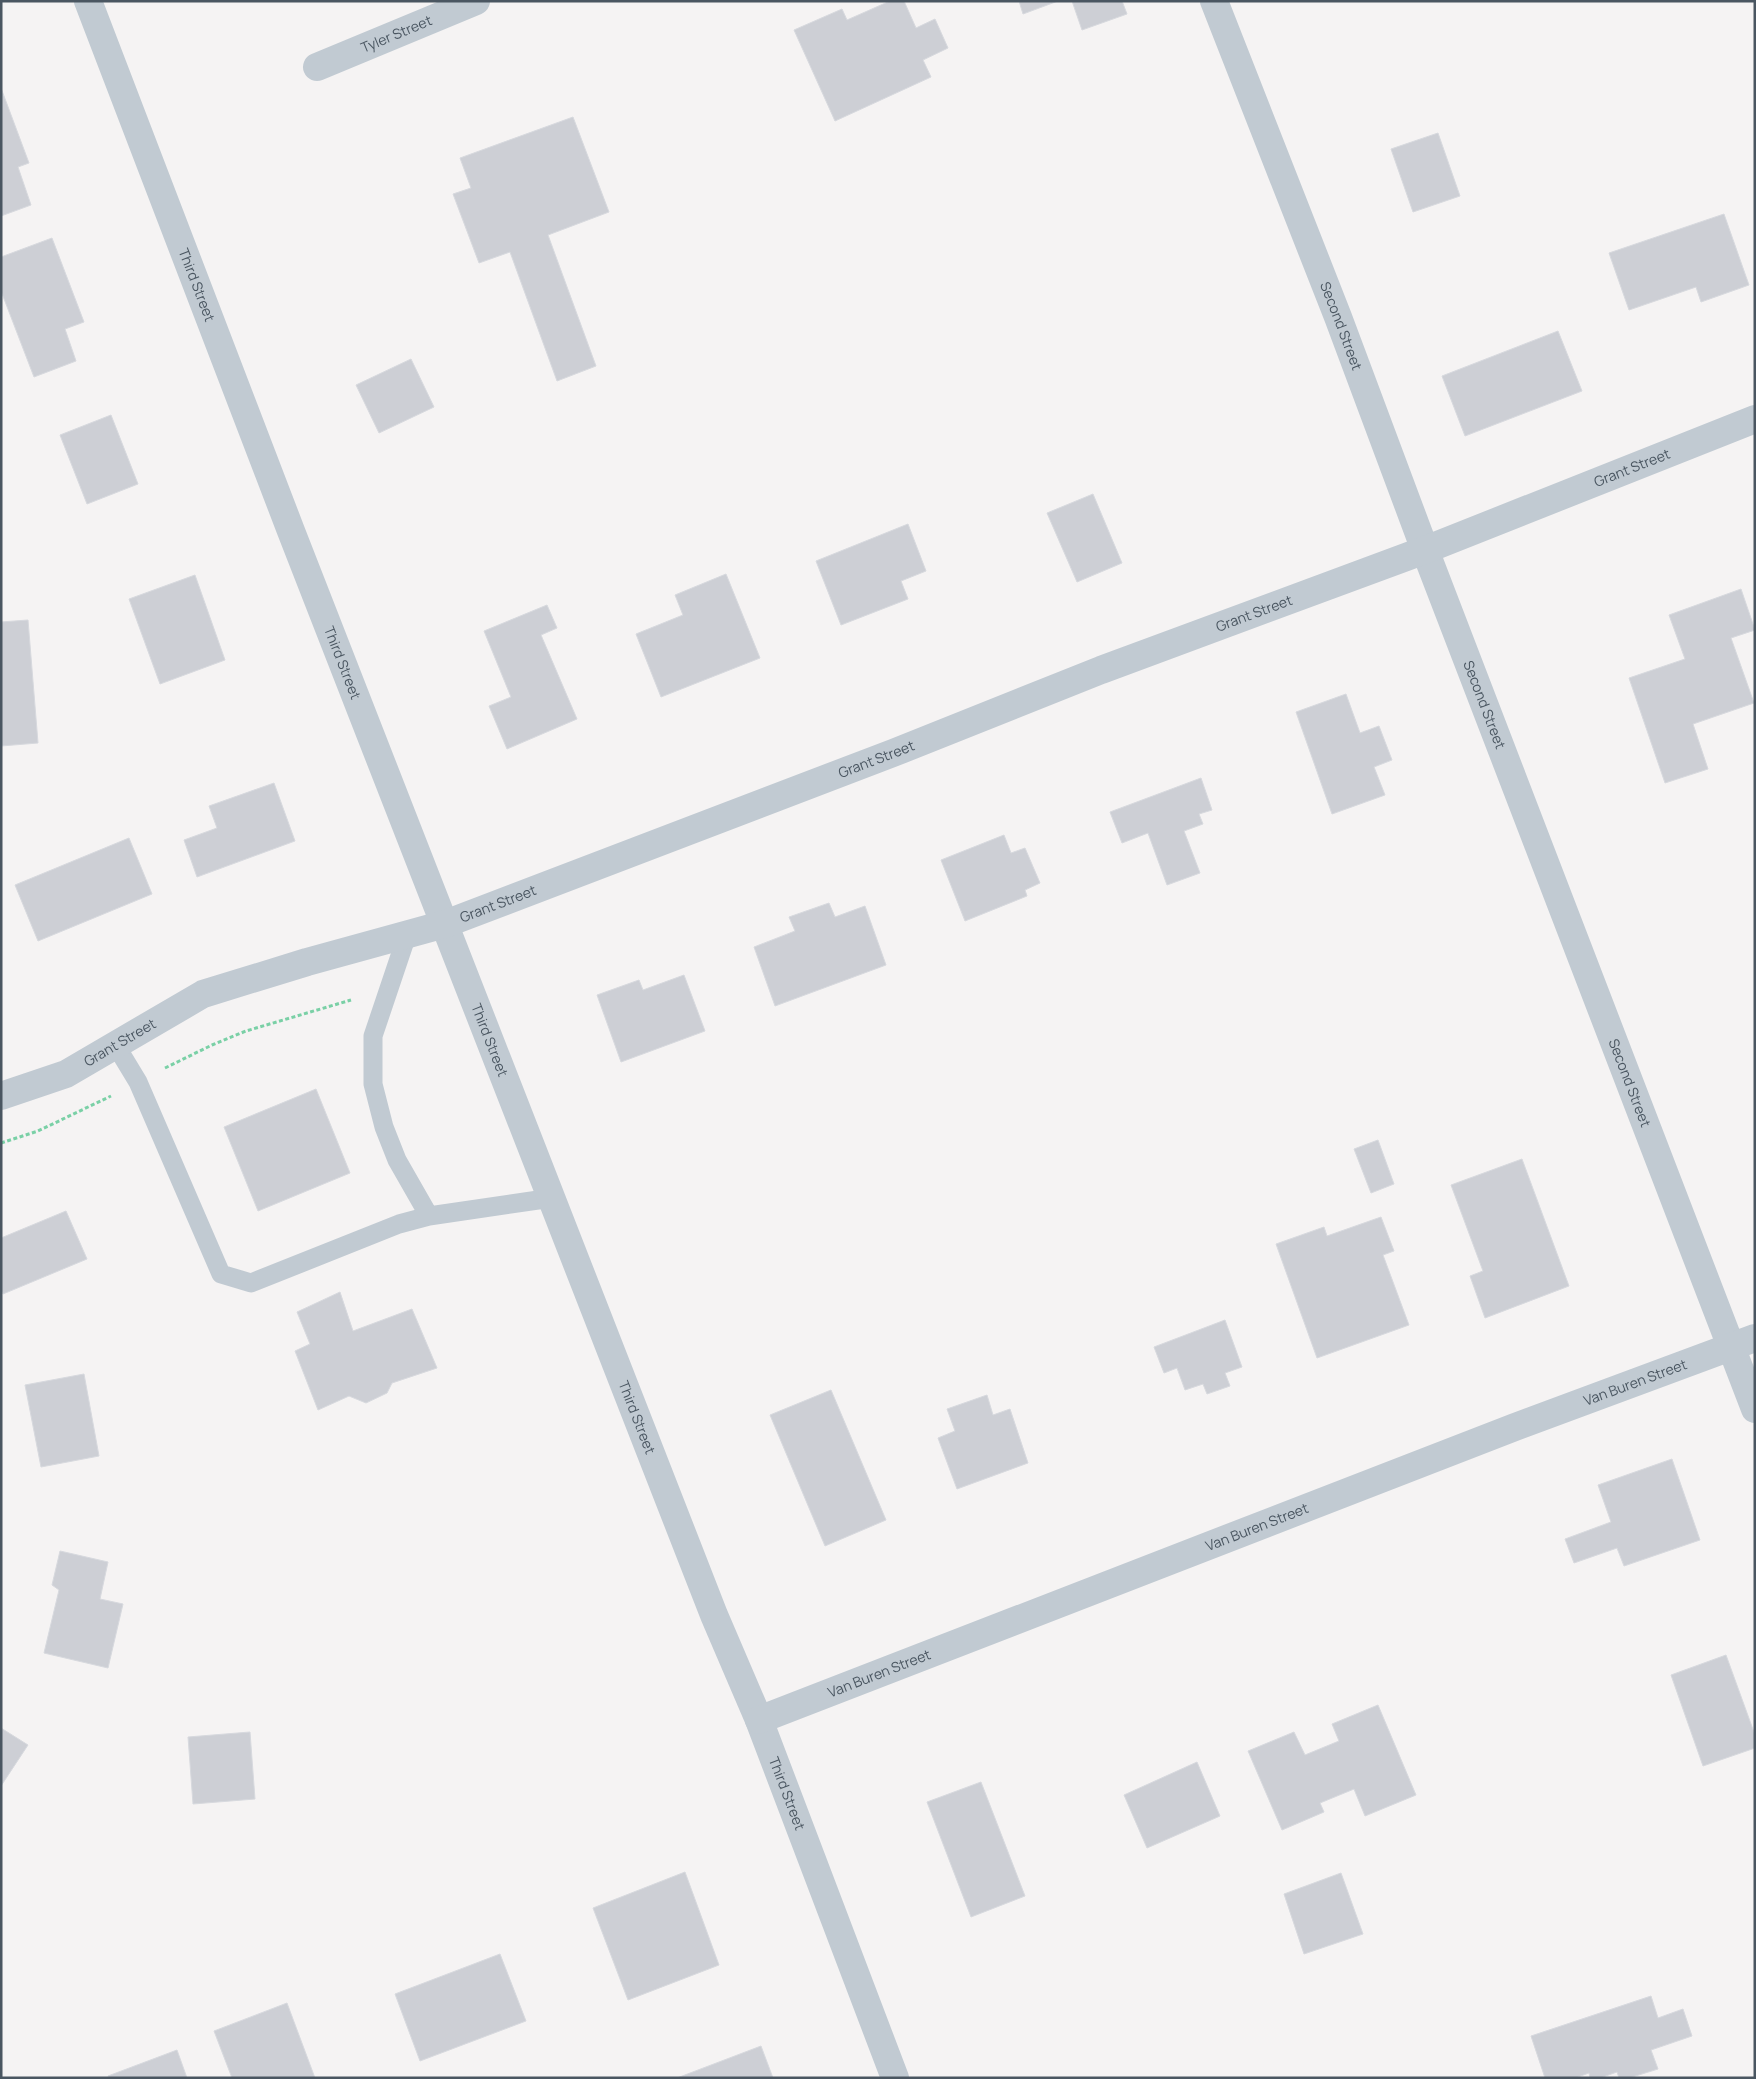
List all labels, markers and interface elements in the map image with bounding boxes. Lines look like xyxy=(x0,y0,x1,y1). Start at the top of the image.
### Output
street label: Tyler Street xyxy=(358,10,435,57)
street label: Third Street xyxy=(175,245,220,324)
street label: Second Street xyxy=(1316,279,1367,373)
street label: Grant Street xyxy=(1591,444,1673,491)
street label: Grant Street xyxy=(1213,590,1295,636)
street label: Third Street xyxy=(320,623,366,702)
street label: Second Street xyxy=(1459,658,1511,752)
street label: Grant Street xyxy=(835,735,918,782)
street label: Grant Street xyxy=(457,880,539,926)
street label: Third Street xyxy=(467,1000,513,1080)
street label: Grant Street xyxy=(80,1013,159,1071)
street label: Second Street xyxy=(1605,1036,1656,1130)
street label: Van Buren Street xyxy=(1581,1354,1690,1410)
street label: Third Street xyxy=(614,1378,660,1457)
street label: Van Buren Street xyxy=(1203,1498,1311,1555)
street label: Van Buren Street xyxy=(825,1644,934,1701)
street label: Third Street xyxy=(765,1754,810,1833)

